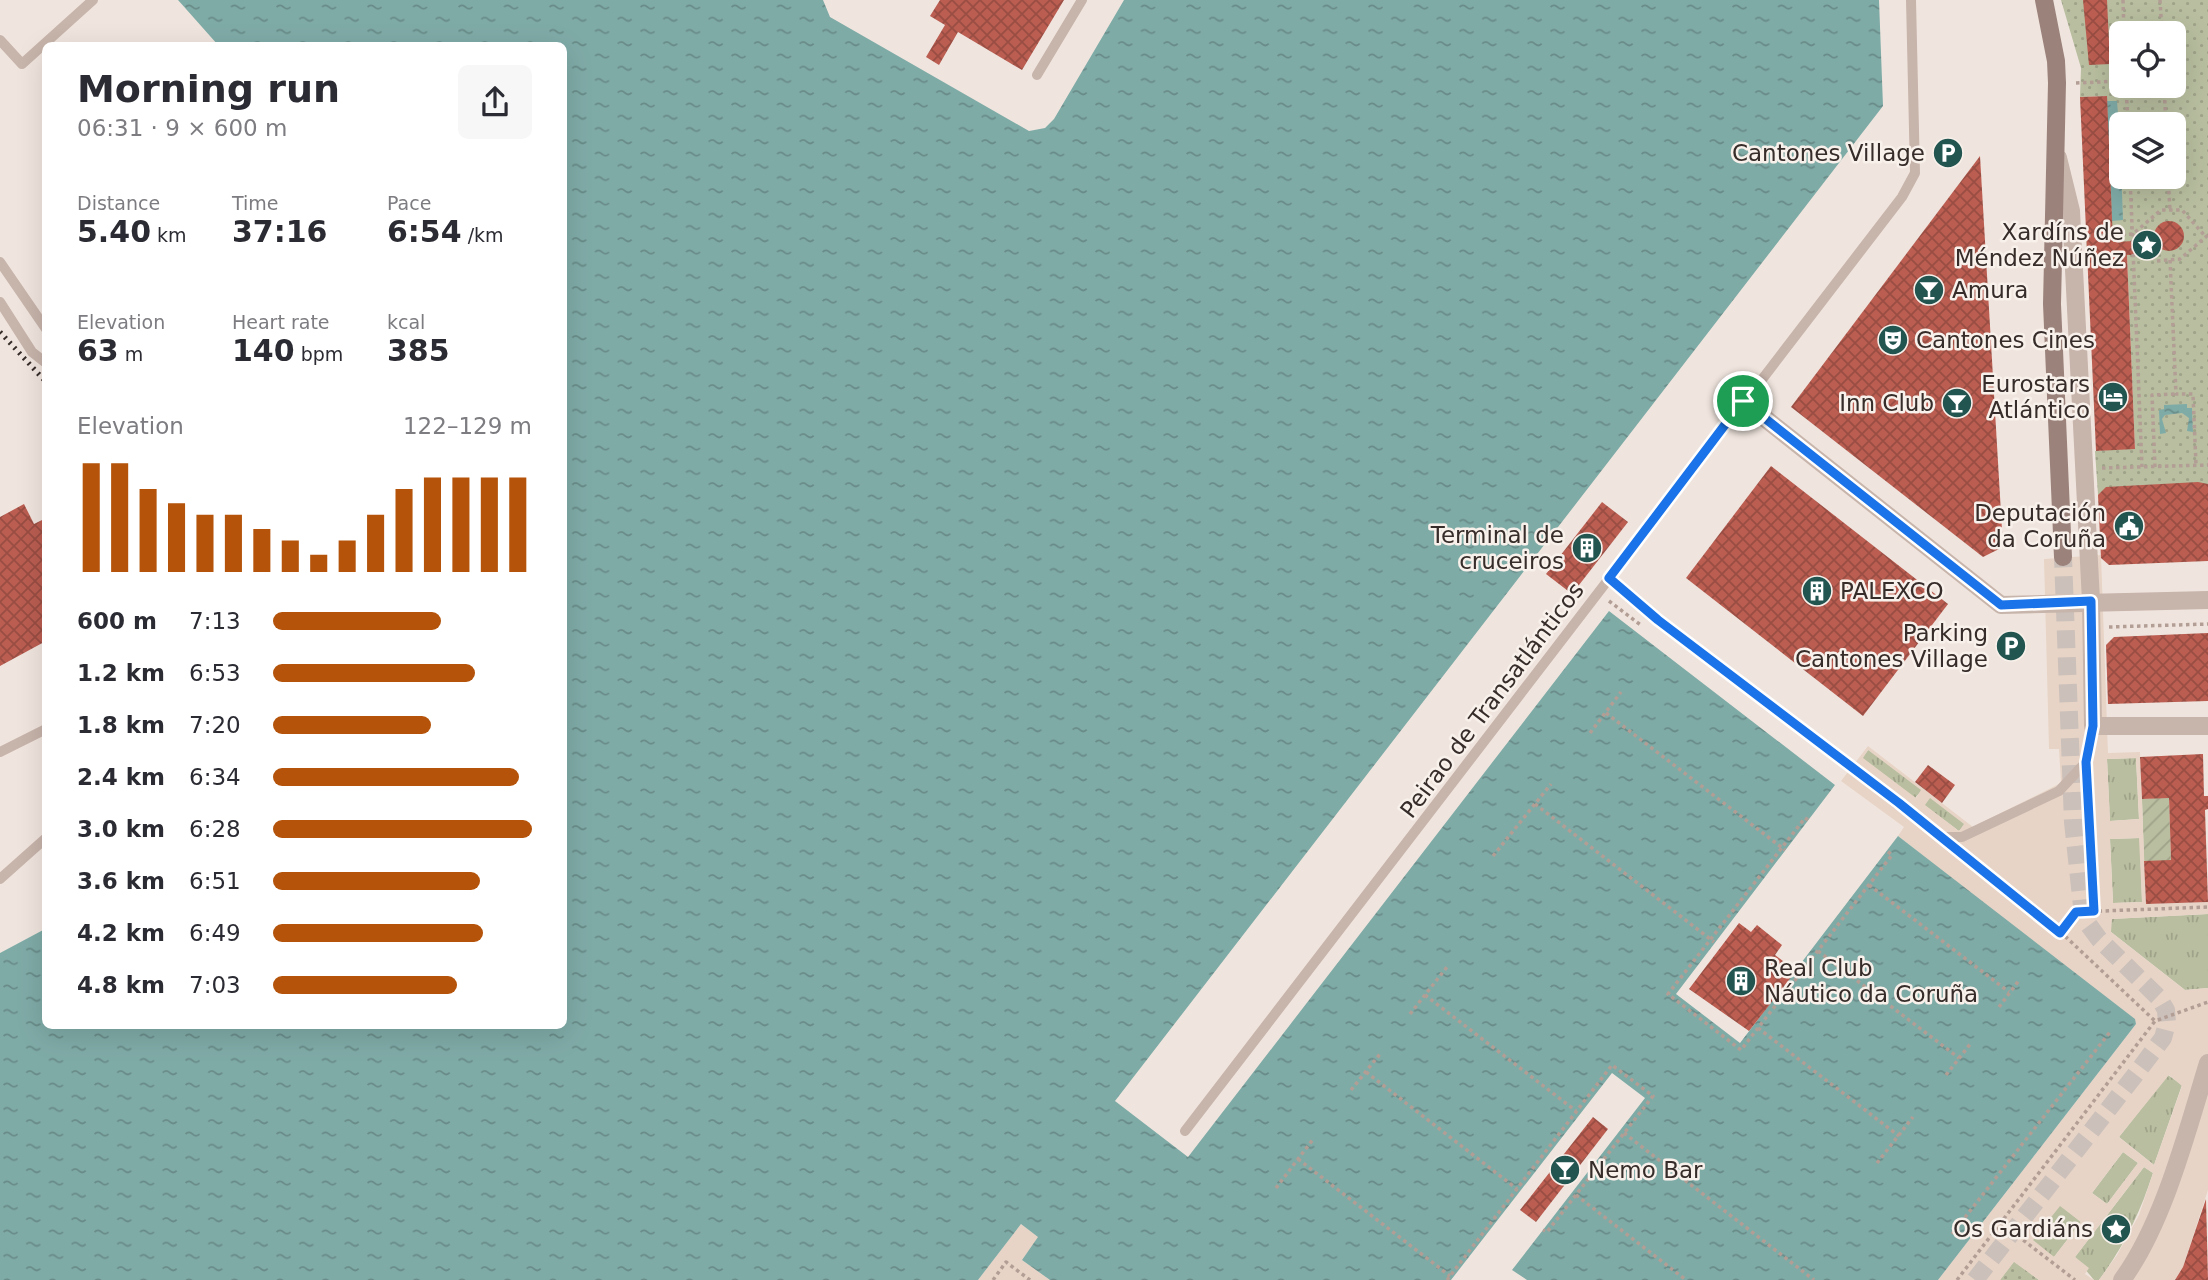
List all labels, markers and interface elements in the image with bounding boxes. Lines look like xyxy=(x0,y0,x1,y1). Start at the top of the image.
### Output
map controls xyxy=(2109,21,2186,189)
button: locate xyxy=(2109,21,2186,98)
button: share xyxy=(458,65,532,139)
text: Morning run xyxy=(77,67,340,111)
button: layers xyxy=(2109,112,2186,189)
text: 06:31 · 9 × 600 m xyxy=(77,115,287,141)
parking icon: Cantones Village xyxy=(1931,136,1965,170)
place label: Cantones Village xyxy=(1732,140,1925,166)
text: Distance xyxy=(77,192,160,214)
text: Time xyxy=(232,192,279,214)
text: Pace xyxy=(387,192,431,214)
text: 5.40 xyxy=(77,214,151,249)
text: 37:16 xyxy=(232,214,328,249)
text: 6:54 xyxy=(387,214,462,249)
place label: Xardíns de Méndez Núñez xyxy=(1955,219,2124,271)
text: km xyxy=(151,224,187,246)
text: /km xyxy=(462,224,504,246)
place icon: Xardíns de Méndez Núñez xyxy=(2130,228,2164,262)
bar icon: Amura xyxy=(1912,273,1946,307)
place label: Amura xyxy=(1952,277,2028,303)
text: Elevation xyxy=(77,311,165,333)
text: Heart rate xyxy=(232,311,330,333)
text: kcal xyxy=(387,311,425,333)
theatre icon: Cantones Cines xyxy=(1876,323,1910,357)
place label: Cantones Cines xyxy=(1916,327,2095,353)
text: 63 xyxy=(77,333,119,368)
text: 140 xyxy=(232,333,295,368)
text: 385 xyxy=(387,333,450,368)
text: m xyxy=(119,343,143,365)
text: bpm xyxy=(295,343,343,365)
pin xyxy=(1713,371,1773,431)
place label: Eurostars Atlántico xyxy=(1981,371,2090,423)
hotel icon: Eurostars Atlántico xyxy=(2096,380,2130,414)
icon: arrive xyxy=(1724,382,1762,420)
bar icon: Inn Club xyxy=(1940,386,1974,420)
place label: Inn Club xyxy=(1839,390,1934,416)
text: Elevation xyxy=(77,413,184,439)
text: 122–129 m xyxy=(403,413,532,439)
place label: Deputación da Coruña xyxy=(1974,500,2106,552)
public building icon: Deputación da Coruña xyxy=(2112,509,2146,543)
place label: Terminal de cruceiros xyxy=(1430,522,1564,574)
building icon: Terminal de cruceiros xyxy=(1570,531,1604,565)
building icon: PALEXCO xyxy=(1800,574,1834,608)
street label: Peirao de Transatlánticos xyxy=(1395,577,1589,823)
place label: PALEXCO xyxy=(1840,578,1944,604)
text: 600 m xyxy=(77,608,157,634)
text: 7:13 xyxy=(189,608,241,634)
place label: Parking Cantones Village xyxy=(1795,620,1988,672)
parking icon: Parking Cantones Village xyxy=(1994,629,2028,663)
text: 1.2 km xyxy=(77,660,165,686)
text: 6:53 xyxy=(189,660,241,686)
text: 1.8 km xyxy=(77,712,165,738)
text: 7:20 xyxy=(189,712,241,738)
text: 2.4 km xyxy=(77,764,165,790)
text: 6:34 xyxy=(189,764,241,790)
text: 3.0 km xyxy=(77,816,165,842)
text: 6:28 xyxy=(189,816,241,842)
text: 3.6 km xyxy=(77,868,165,894)
text: 6:51 xyxy=(189,868,241,894)
text: 4.2 km xyxy=(77,920,165,946)
text: 6:49 xyxy=(189,920,241,946)
place label: Real Club Náutico da Coruña xyxy=(1764,955,1978,1007)
building icon: Real Club Náutico da Coruña xyxy=(1724,964,1758,998)
text: 4.8 km xyxy=(77,972,165,998)
text: 7:03 xyxy=(189,972,241,998)
bar icon: Nemo Bar xyxy=(1548,1153,1582,1187)
place label: Nemo Bar xyxy=(1588,1157,1703,1183)
place icon: Os Gardiáns xyxy=(2099,1212,2133,1246)
place label: Os Gardiáns xyxy=(1953,1216,2093,1242)

